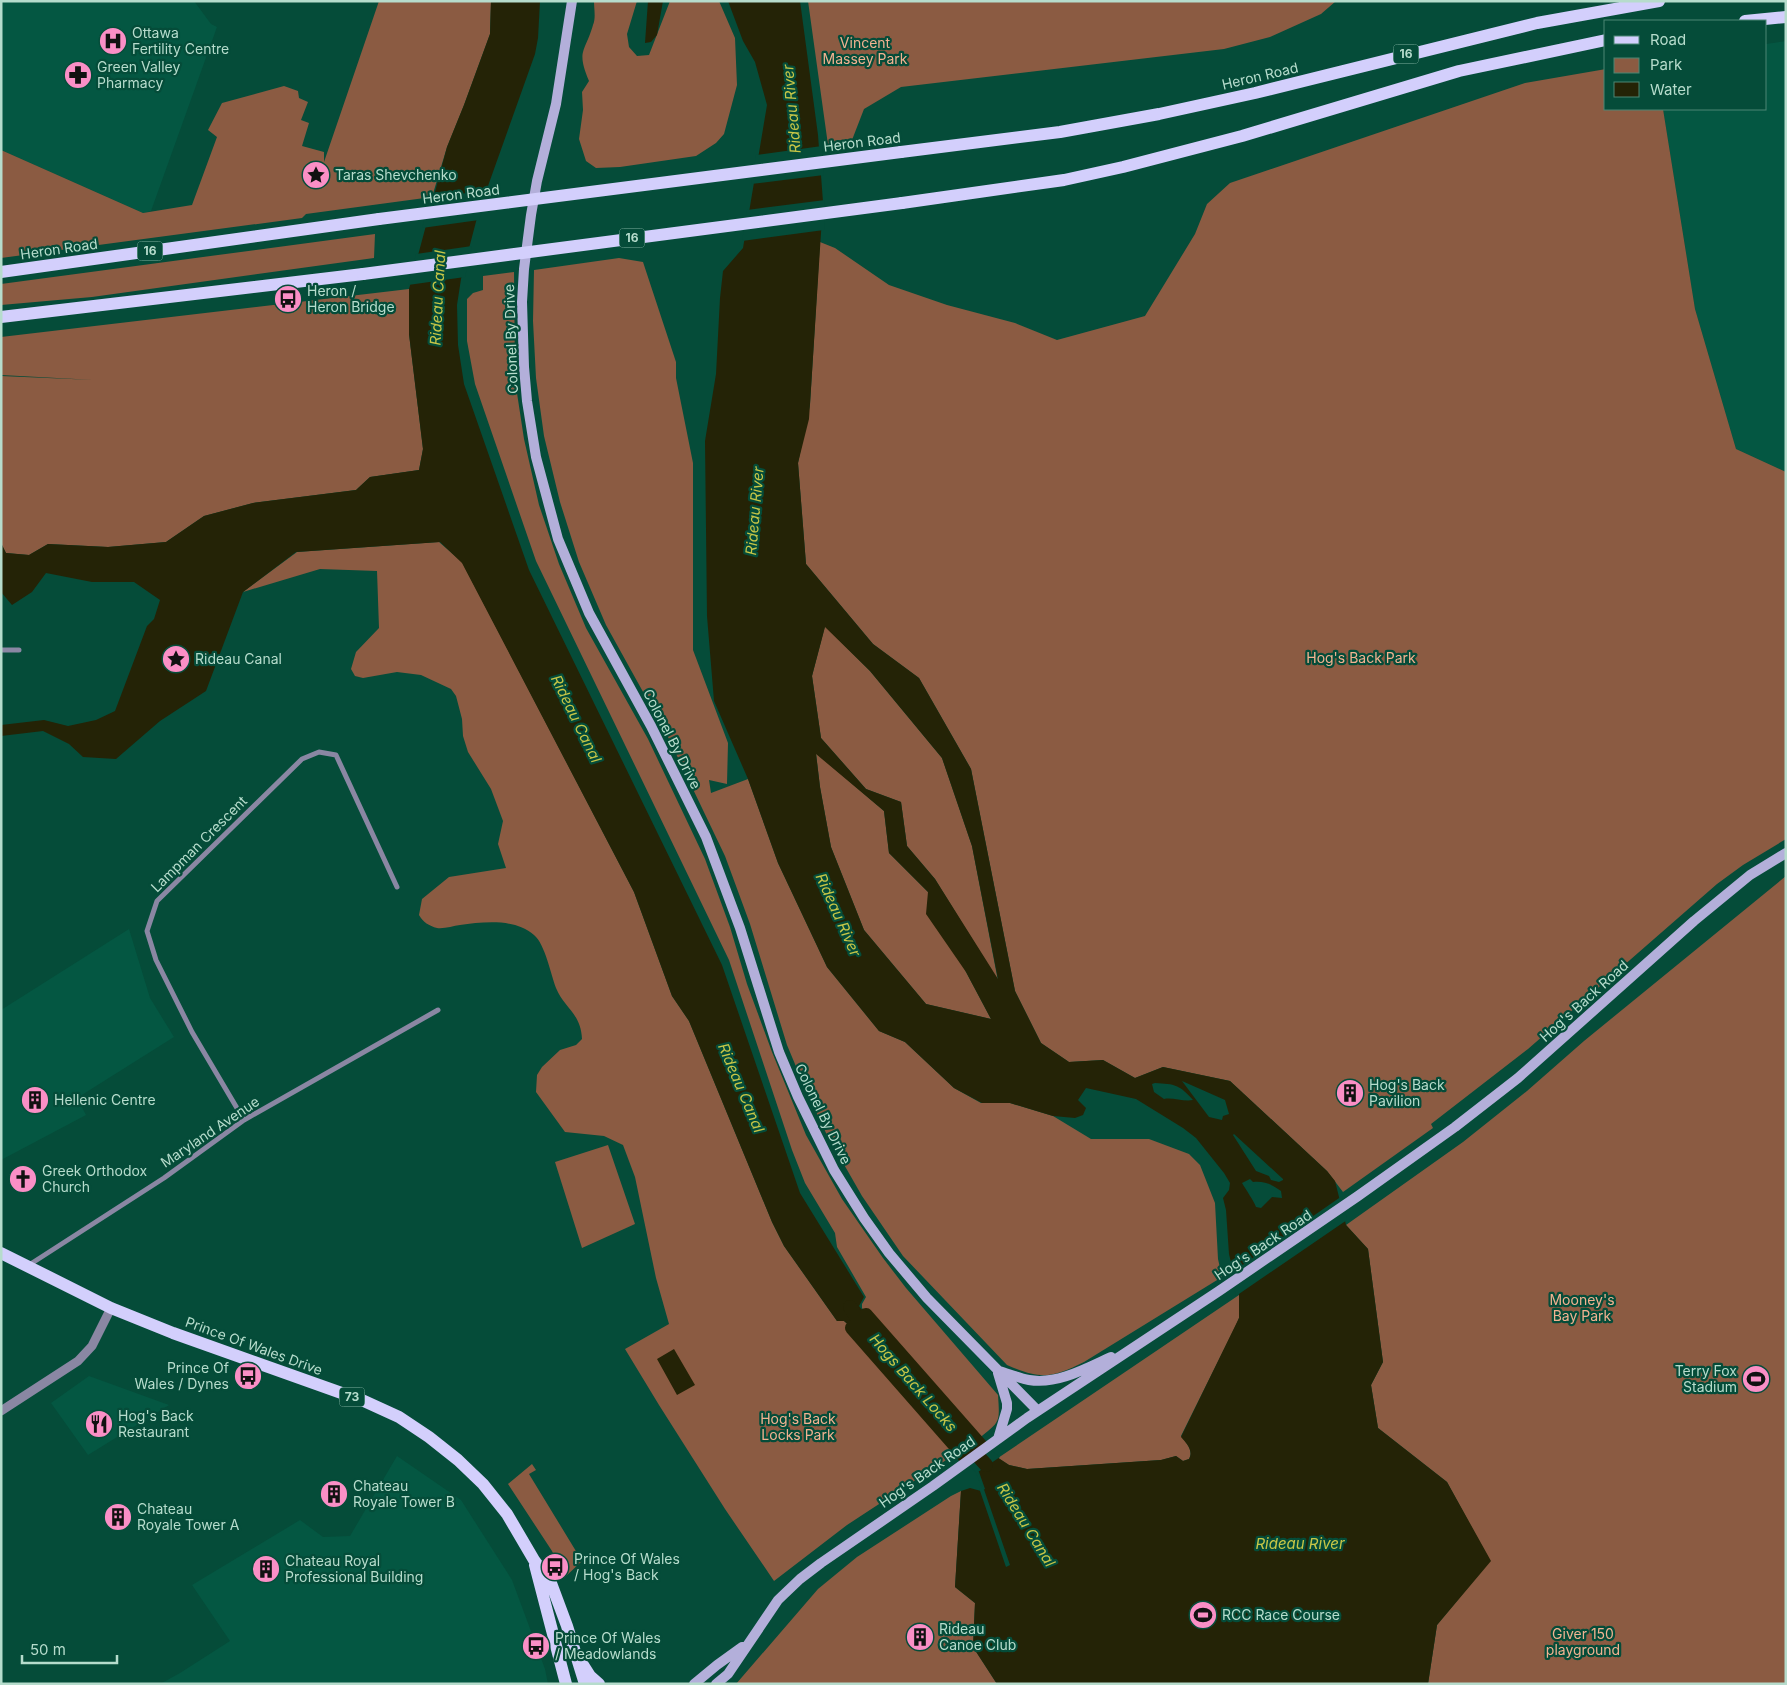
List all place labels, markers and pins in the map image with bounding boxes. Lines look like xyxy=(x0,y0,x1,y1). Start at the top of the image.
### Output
place label: Ottawa Fertility Centre xyxy=(132,24,229,57)
hospital icon: Ottawa Fertility Centre xyxy=(98,26,128,56)
place label: Green Valley Pharmacy xyxy=(97,58,180,91)
pharmacy icon: Green Valley Pharmacy xyxy=(63,60,93,90)
place icon: Taras Shevchenko xyxy=(301,160,331,190)
place label: Taras Shevchenko xyxy=(335,166,457,183)
place label: Heron / Heron Bridge xyxy=(307,282,395,315)
bus stop icon: Heron / Heron Bridge xyxy=(273,284,303,314)
place icon: Rideau Canal xyxy=(161,644,191,674)
place label: Rideau Canal xyxy=(195,650,282,667)
place label: Hog's Back Pavilion xyxy=(1369,1076,1445,1109)
building icon: Hog's Back Pavilion xyxy=(1335,1078,1365,1108)
building icon: Hellenic Centre xyxy=(20,1085,50,1115)
place label: Hellenic Centre xyxy=(54,1091,156,1108)
place label: Greek Orthodox Church xyxy=(42,1162,148,1195)
church icon: Greek Orthodox Church xyxy=(8,1164,38,1194)
place label: Prince Of Wales / Dynes xyxy=(134,1359,229,1392)
bus stop icon: Prince Of Wales / Dynes xyxy=(233,1361,263,1391)
place label: Terry Fox Stadium xyxy=(1675,1362,1737,1395)
sports icon: Terry Fox Stadium xyxy=(1741,1364,1771,1394)
place label: Hog's Back Restaurant xyxy=(118,1407,194,1440)
restaurant icon: Hog's Back Restaurant xyxy=(84,1409,114,1439)
place label: Chateau Royale Tower B xyxy=(353,1477,455,1510)
building icon: Chateau Royale Tower B xyxy=(319,1479,349,1509)
place label: Chateau Royale Tower A xyxy=(137,1500,240,1533)
building icon: Chateau Royale Tower A xyxy=(103,1502,133,1532)
place label: Prince Of Wales / Hog's Back xyxy=(574,1550,680,1583)
place label: Chateau Royal Professional Building xyxy=(285,1552,423,1585)
bus stop icon: Prince Of Wales / Hog's Back xyxy=(540,1552,570,1582)
building icon: Chateau Royal Professional Building xyxy=(251,1554,281,1584)
sports icon: RCC Race Course xyxy=(1188,1600,1218,1630)
place label: RCC Race Course xyxy=(1222,1606,1340,1623)
place label: Rideau Canoe Club xyxy=(939,1620,1016,1653)
building icon: Rideau Canoe Club xyxy=(905,1622,935,1652)
place label: Prince Of Wales / Meadowlands xyxy=(555,1629,661,1662)
bus stop icon: Prince Of Wales / Meadowlands xyxy=(521,1631,551,1661)

